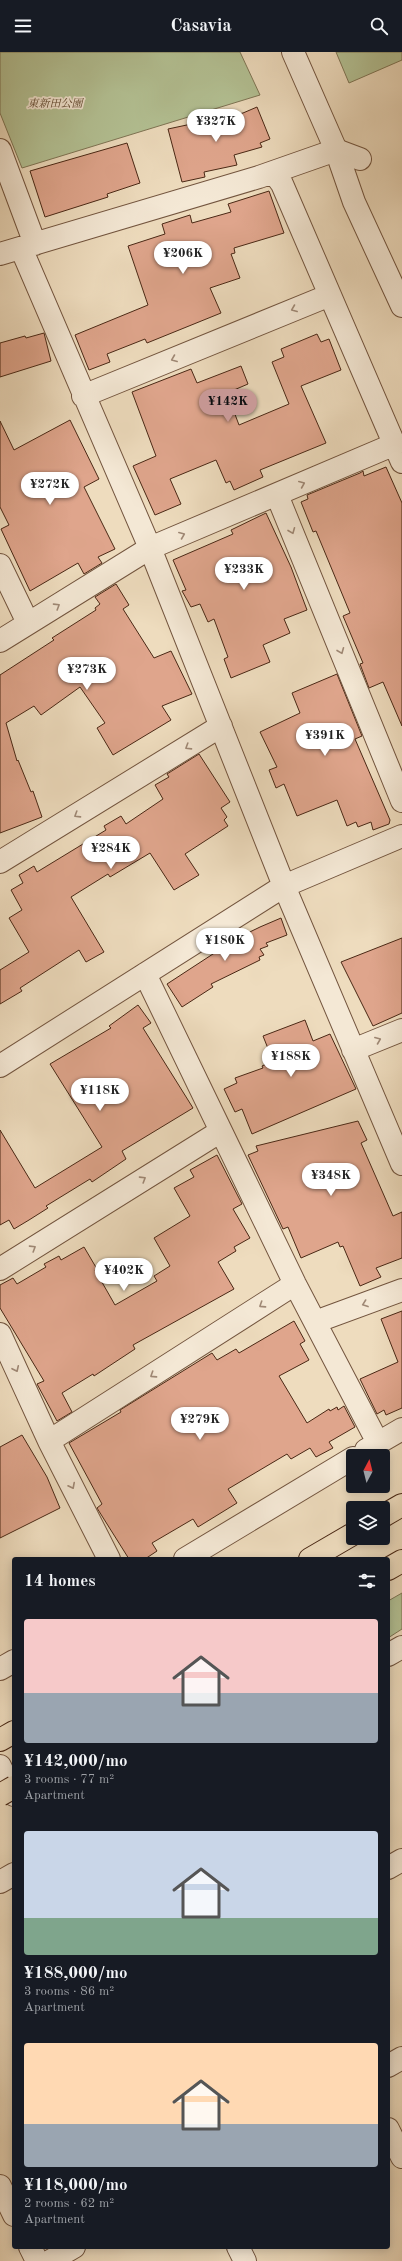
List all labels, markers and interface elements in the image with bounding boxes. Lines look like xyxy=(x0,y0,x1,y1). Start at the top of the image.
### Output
icon: menu xyxy=(12,15,34,37)
icon: search xyxy=(368,15,390,37)
text: Casavia xyxy=(170,17,232,35)
park label: 東新田公園 xyxy=(28,97,84,110)
pin: ¥327K xyxy=(188,109,244,143)
text: ¥327K xyxy=(196,115,236,128)
pin: ¥206K xyxy=(155,241,211,275)
text: ¥206K xyxy=(163,247,203,260)
one-way arrow xyxy=(290,305,297,313)
one-way arrow xyxy=(170,354,177,362)
pin: ¥142K xyxy=(200,389,256,423)
text: ¥142K xyxy=(208,395,248,408)
pin: ¥272K xyxy=(22,472,78,506)
text: ¥272K xyxy=(30,478,70,491)
one-way arrow xyxy=(298,481,305,489)
one-way arrow xyxy=(288,528,296,535)
one-way arrow xyxy=(178,531,185,539)
pin: ¥233K xyxy=(216,557,272,591)
text: ¥233K xyxy=(224,563,264,576)
one-way arrow xyxy=(53,603,60,610)
one-way arrow xyxy=(337,648,345,655)
pin: ¥273K xyxy=(59,657,115,691)
text: ¥273K xyxy=(67,663,107,676)
pin: ¥391K xyxy=(297,723,353,757)
text: ¥391K xyxy=(305,729,345,742)
one-way arrow xyxy=(185,742,192,749)
one-way arrow xyxy=(74,810,81,817)
pin: ¥284K xyxy=(83,836,139,870)
text: ¥284K xyxy=(91,842,131,855)
pin: ¥180K xyxy=(197,928,253,962)
text: ¥180K xyxy=(205,934,245,947)
one-way arrow xyxy=(374,1036,381,1044)
pin: ¥188K xyxy=(263,1044,319,1078)
text: ¥188K xyxy=(271,1050,311,1063)
pin: ¥118K xyxy=(72,1078,128,1112)
text: ¥118K xyxy=(80,1084,120,1097)
pin: ¥348K xyxy=(303,1163,359,1197)
text: ¥348K xyxy=(311,1169,351,1182)
one-way arrow xyxy=(139,1177,146,1184)
one-way arrow xyxy=(29,1245,36,1253)
pin: ¥402K xyxy=(96,1258,152,1292)
text: ¥402K xyxy=(104,1264,144,1277)
one-way arrow xyxy=(362,1299,369,1307)
one-way arrow xyxy=(259,1300,266,1308)
one-way arrow xyxy=(11,1365,19,1372)
one-way arrow xyxy=(150,1370,157,1378)
pin: ¥279K xyxy=(172,1407,228,1441)
text: ¥279K xyxy=(180,1413,220,1426)
north arrow xyxy=(346,1449,390,1493)
map controls xyxy=(346,1449,390,1545)
one-way arrow xyxy=(68,1482,75,1490)
button: layers xyxy=(346,1501,390,1545)
icon: filters xyxy=(356,1570,378,1592)
text: 14 homes xyxy=(24,1573,96,1590)
icon: home xyxy=(165,1645,237,1717)
text: ¥142,000/mo xyxy=(24,1753,128,1770)
text: 3 rooms · 77 m² xyxy=(24,1773,114,1786)
text: Apartment xyxy=(24,1789,85,1802)
icon: home xyxy=(165,1857,237,1929)
text: ¥188,000/mo xyxy=(24,1965,128,1982)
text: 3 rooms · 86 m² xyxy=(24,1985,114,1998)
text: Apartment xyxy=(24,2001,85,2014)
icon: home xyxy=(165,2069,237,2141)
text: ¥118,000/mo xyxy=(24,2177,128,2194)
text: 2 rooms · 62 m² xyxy=(24,2197,114,2210)
text: Apartment xyxy=(24,2213,85,2226)

